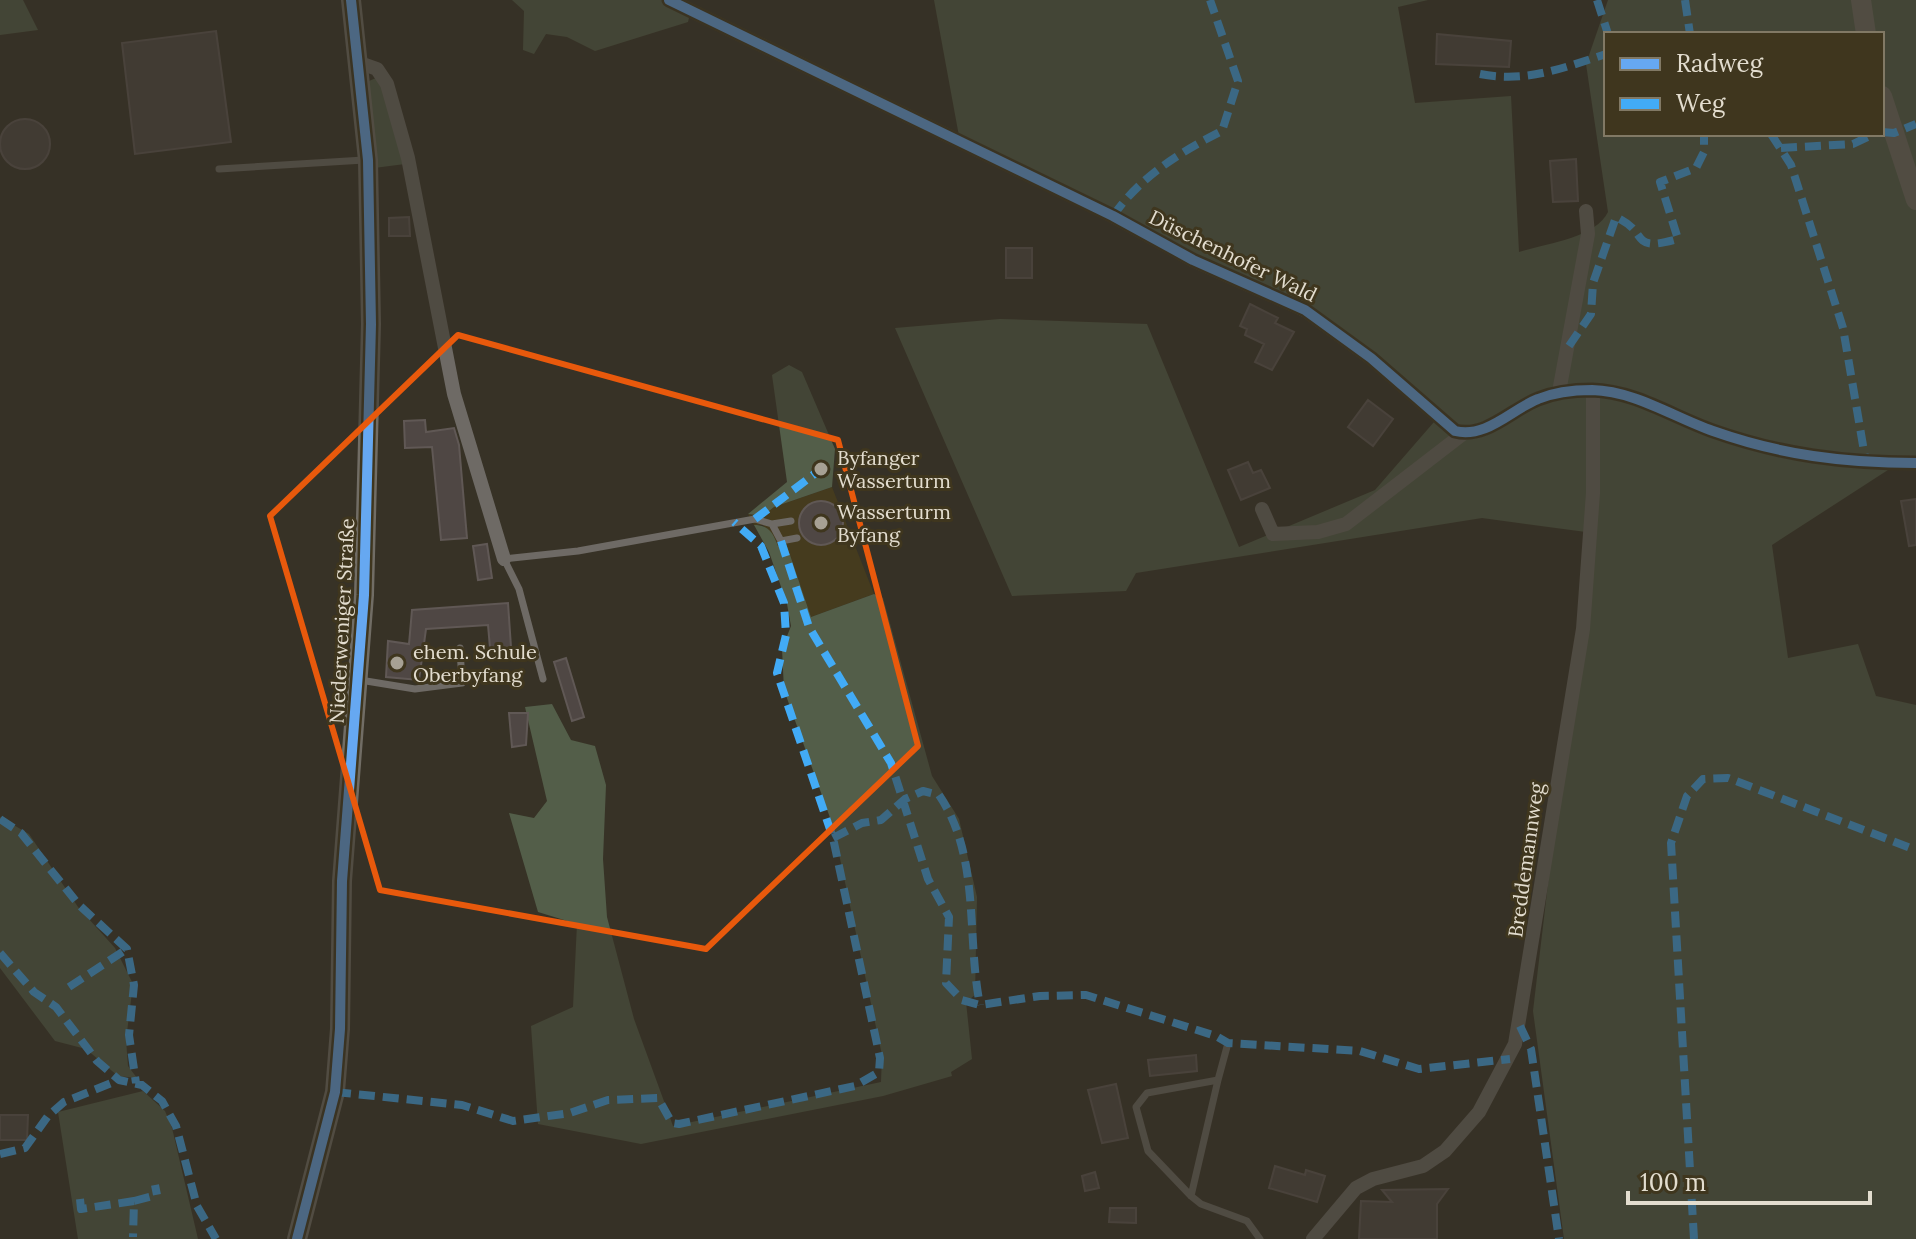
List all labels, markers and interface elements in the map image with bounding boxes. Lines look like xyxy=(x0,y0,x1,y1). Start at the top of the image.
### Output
legend xyxy=(1604,32,1884,136)
text: Radweg xyxy=(1676,48,1764,79)
text: Weg xyxy=(1676,88,1726,119)
street label: Düschenhofer Wald xyxy=(1145,204,1321,307)
place label: Byfanger Wasserturm xyxy=(837,445,951,493)
marker: Byfanger Wasserturm xyxy=(812,460,830,478)
place label: Wasserturm Byfang xyxy=(837,499,951,547)
marker: Wasserturm Byfang xyxy=(812,514,830,532)
street label: Niederweniger Straße xyxy=(324,518,359,724)
place label: ehem. Schule Oberbyfang xyxy=(413,639,537,687)
marker: ehem. Schule Oberbyfang xyxy=(388,654,406,672)
street label: Breddemannweg xyxy=(1502,780,1549,939)
scale bar xyxy=(1628,1155,1870,1205)
text: 100 m xyxy=(1640,1167,1706,1198)

